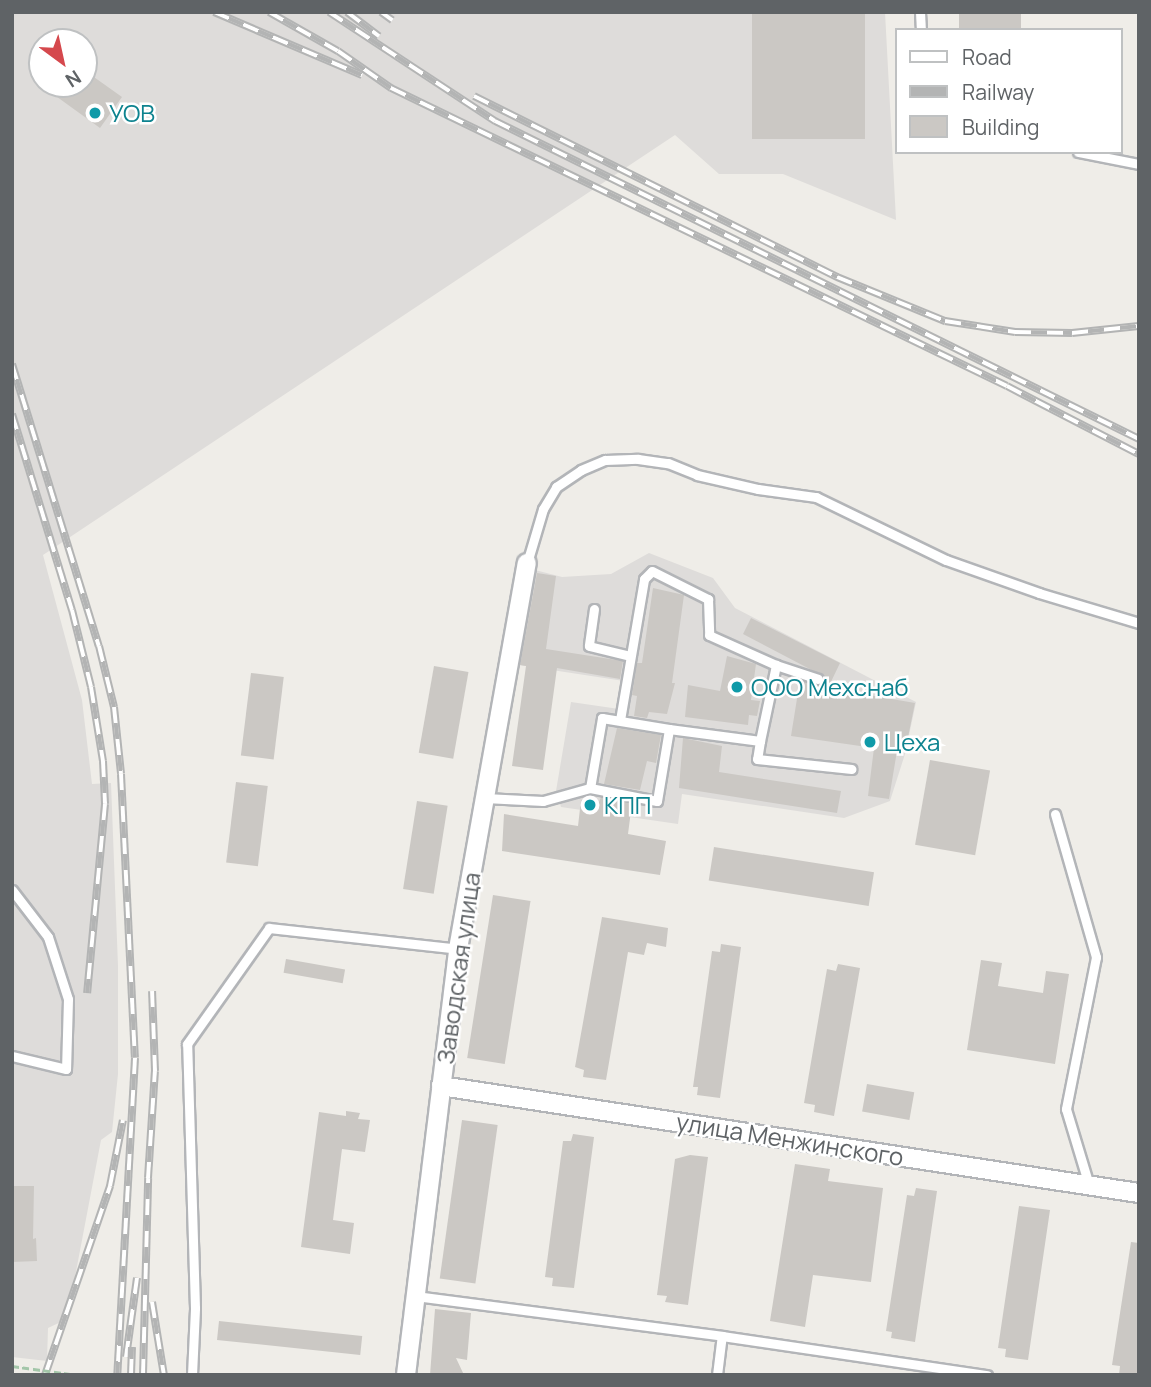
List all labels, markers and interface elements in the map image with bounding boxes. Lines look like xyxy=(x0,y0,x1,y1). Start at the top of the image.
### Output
north arrow xyxy=(28,28,98,98)
legend xyxy=(895,28,1123,154)
text: Road xyxy=(962,43,1012,71)
text: N xyxy=(61,64,86,94)
text: Railway xyxy=(962,78,1034,106)
place label: УОВ xyxy=(109,99,155,127)
marker: УОВ xyxy=(87,105,103,121)
text: Building xyxy=(962,113,1039,141)
place label: ООО Мехснаб xyxy=(751,673,909,701)
marker: ООО Мехснаб xyxy=(729,679,745,695)
place label: Цеха xyxy=(884,728,940,756)
marker: Цеха xyxy=(862,734,878,750)
place label: КПП xyxy=(604,791,651,819)
marker: КПП xyxy=(582,797,598,813)
street label: Заводская улица xyxy=(430,870,486,1066)
street label: улица Менжинского xyxy=(674,1107,906,1171)

